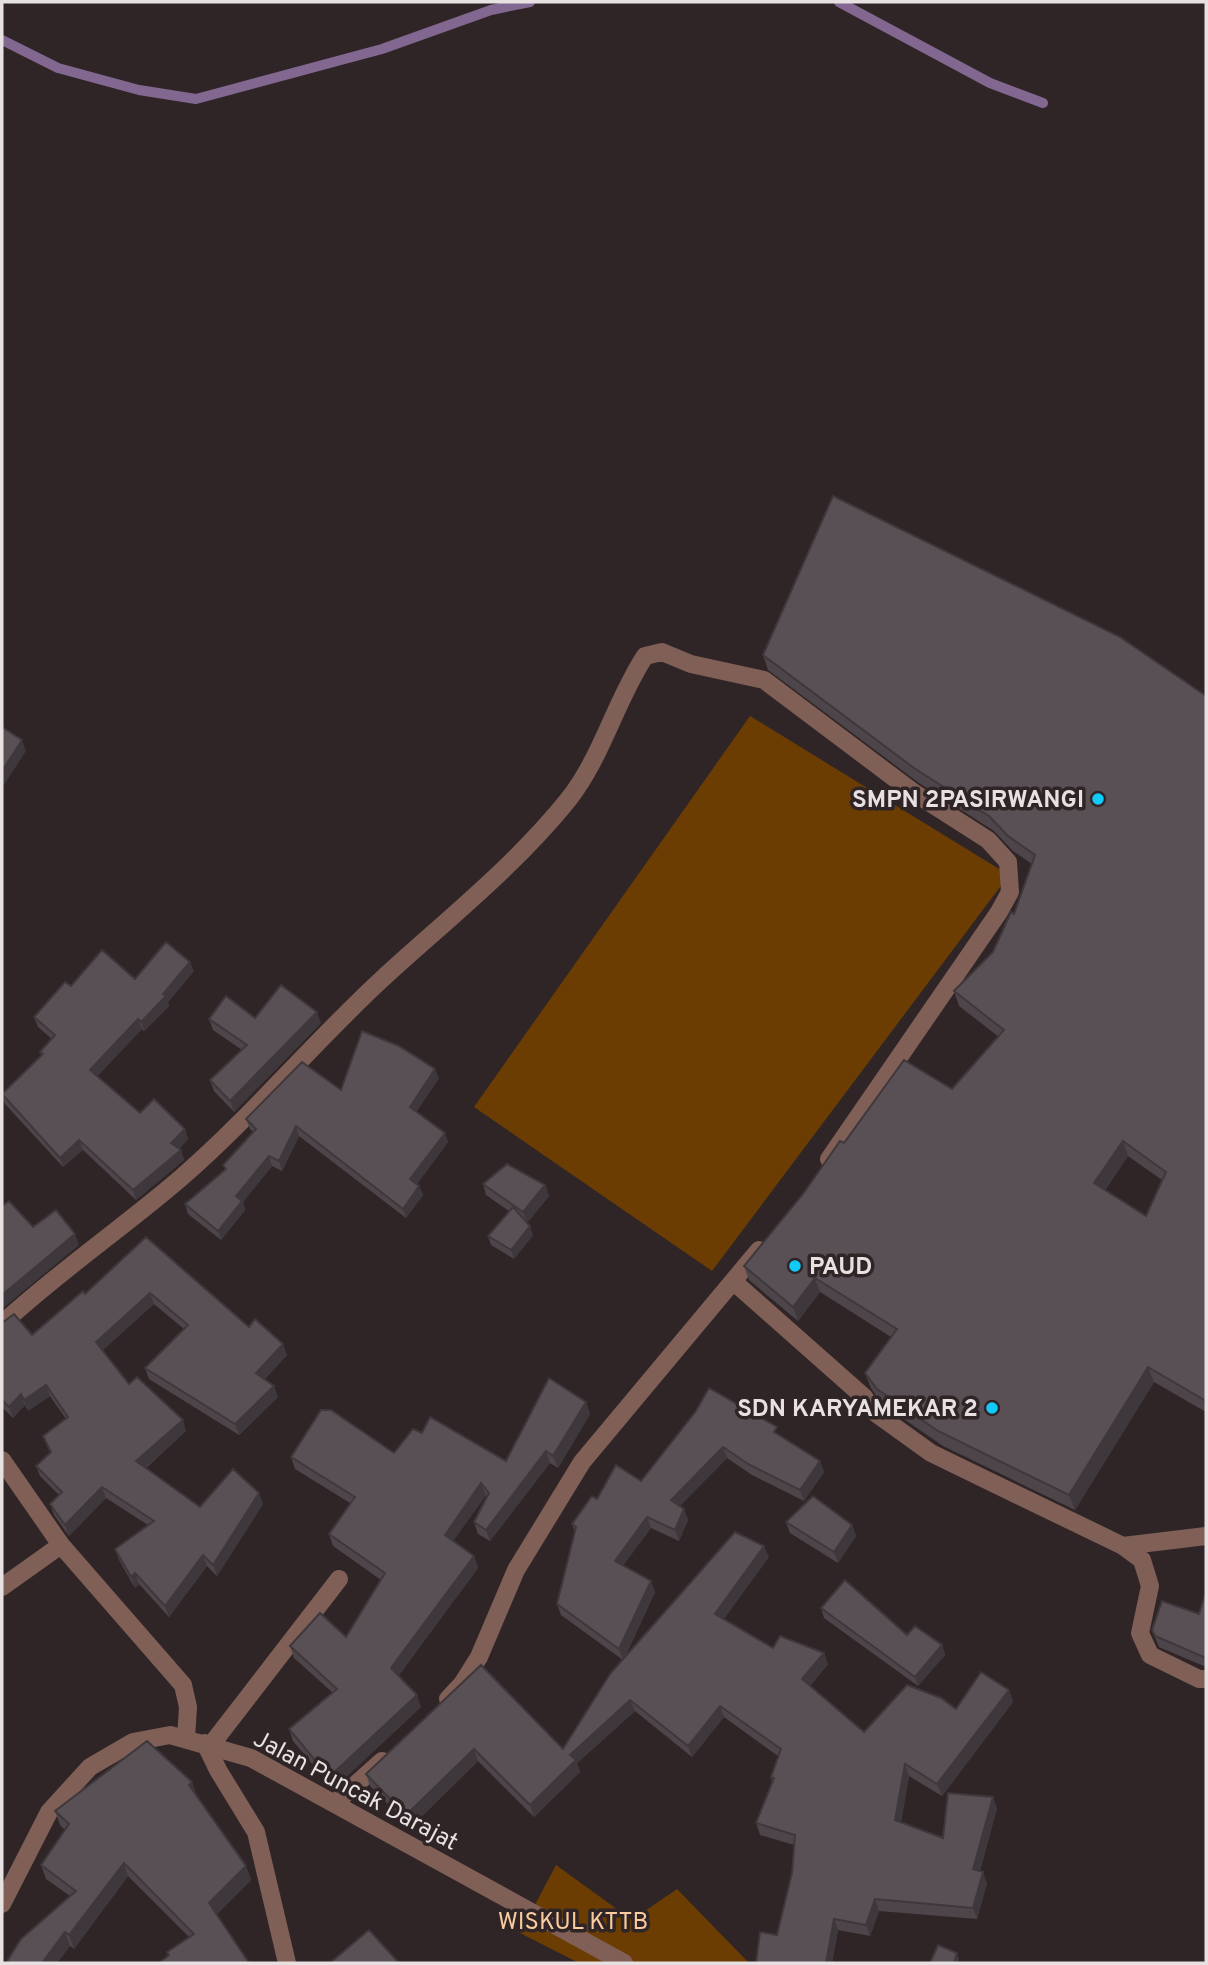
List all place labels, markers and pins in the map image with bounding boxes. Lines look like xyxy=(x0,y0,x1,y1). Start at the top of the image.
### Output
place label: SMPN 2PASIRWANGI xyxy=(852,786,1084,816)
marker: SMPN 2PASIRWANGI xyxy=(1090,791,1106,807)
place label: PAUD xyxy=(809,1253,872,1283)
marker: PAUD xyxy=(787,1258,803,1274)
place label: SDN KARYAMEKAR 2 xyxy=(737,1395,978,1425)
marker: SDN KARYAMEKAR 2 xyxy=(984,1400,1000,1416)

